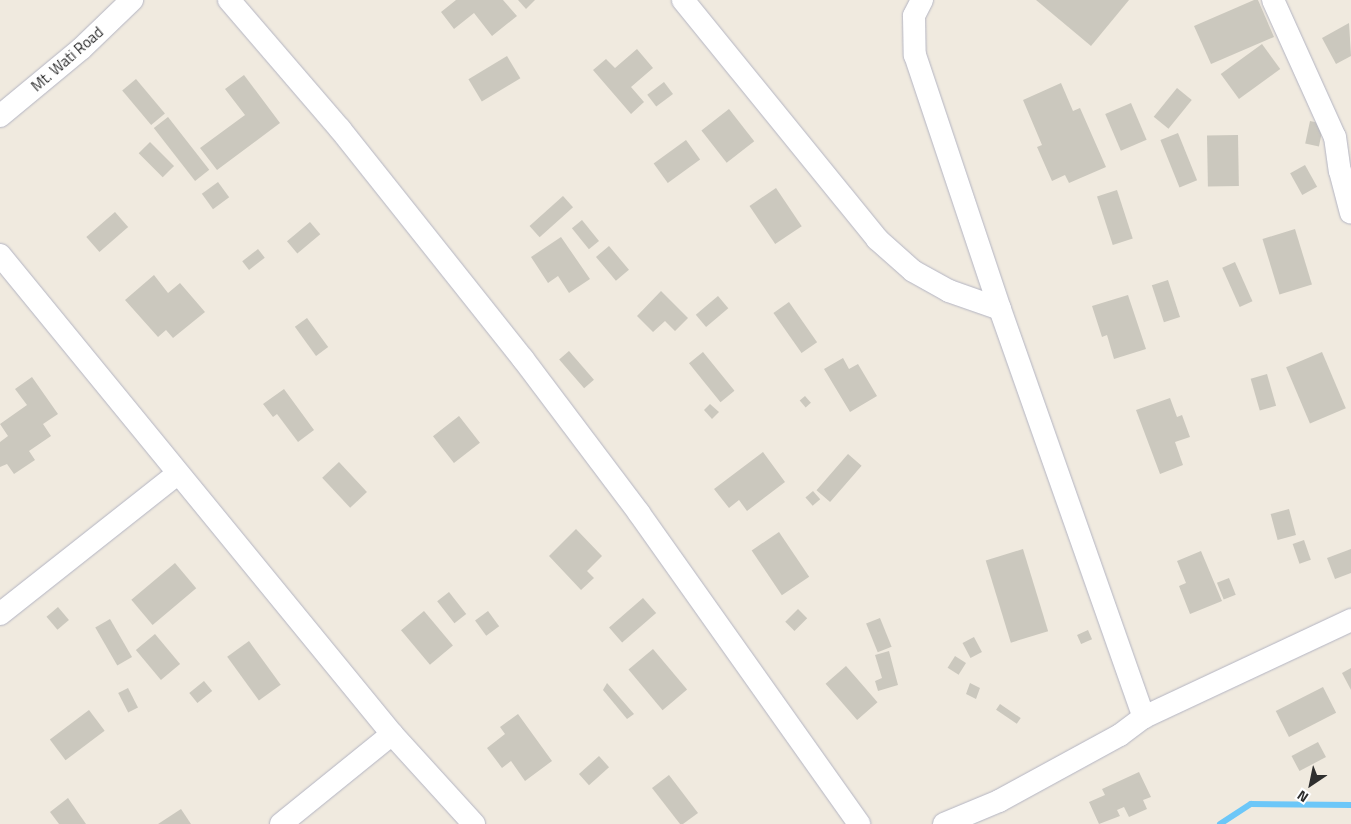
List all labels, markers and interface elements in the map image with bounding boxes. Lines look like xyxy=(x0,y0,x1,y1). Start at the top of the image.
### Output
street label: Mt. Wati Road xyxy=(27,23,107,95)
north arrow xyxy=(1286,759,1336,809)
text: N xyxy=(1292,785,1312,808)

